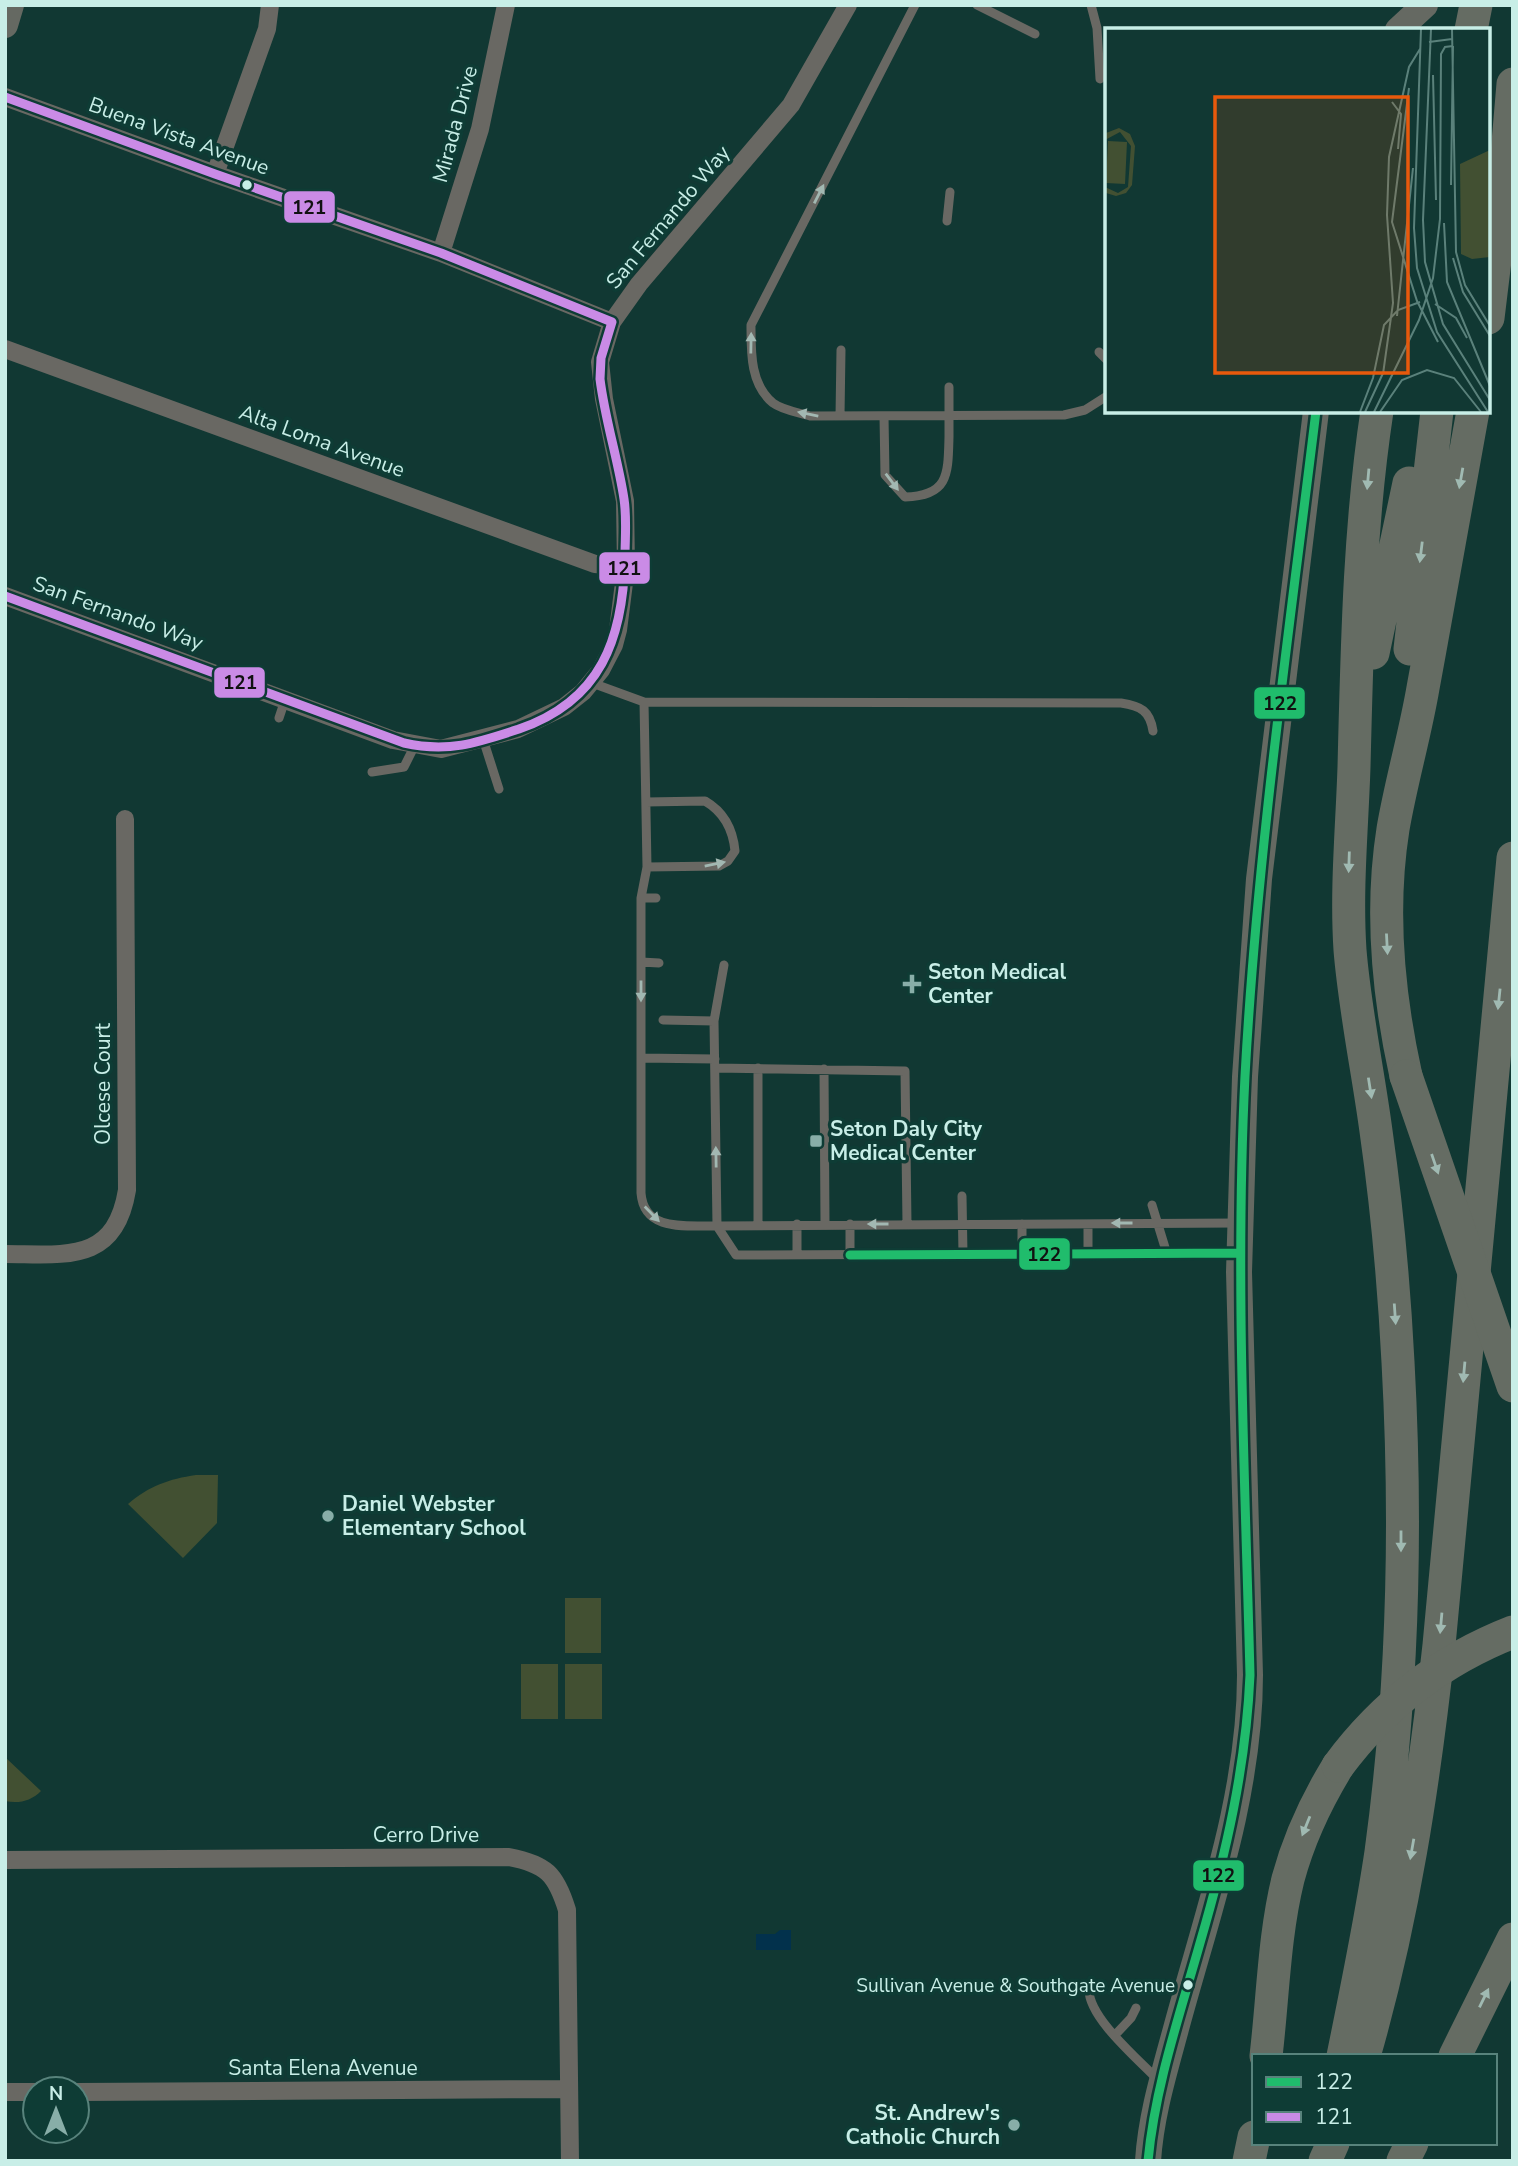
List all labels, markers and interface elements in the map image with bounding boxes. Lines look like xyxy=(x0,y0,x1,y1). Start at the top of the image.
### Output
inset map xyxy=(1105,28,1490,413)
street label: Mirada Drive xyxy=(426,62,484,186)
street label: Buena Vista Avenue xyxy=(85,90,273,182)
street label: San Fernando Way xyxy=(600,139,736,295)
unlabelled marker xyxy=(240,178,254,192)
one-way arrow xyxy=(813,185,825,204)
line badge: 121 xyxy=(283,190,336,224)
text: 121 xyxy=(292,195,326,221)
one-way arrow xyxy=(745,331,757,353)
street label: Alta Loma Avenue xyxy=(235,398,409,484)
one-way arrow xyxy=(796,408,818,419)
one-way arrow xyxy=(1455,467,1466,489)
one-way arrow xyxy=(1362,468,1373,490)
one-way arrow xyxy=(885,472,899,491)
one-way arrow xyxy=(1415,541,1426,563)
line badge: 121 xyxy=(598,551,651,585)
text: 121 xyxy=(607,556,641,582)
street label: San Fernando Way xyxy=(29,569,207,657)
line badge: 121 xyxy=(213,666,266,699)
text: 121 xyxy=(223,670,257,696)
line badge: 122 xyxy=(1253,686,1306,720)
text: 122 xyxy=(1263,691,1297,717)
one-way arrow xyxy=(1344,851,1355,873)
one-way arrow xyxy=(704,858,726,869)
one-way arrow xyxy=(1381,933,1392,955)
place label: Seton Medical Center xyxy=(928,958,1067,1010)
marker: Seton Medical Center xyxy=(902,974,922,994)
one-way arrow xyxy=(635,980,647,1002)
one-way arrow xyxy=(1493,988,1504,1010)
street label: Olcese Court xyxy=(89,1022,117,1145)
one-way arrow xyxy=(1365,1077,1376,1099)
place label: Seton Daly City Medical Center xyxy=(830,1115,983,1167)
marker: Seton Daly City Medical Center xyxy=(808,1133,824,1149)
one-way arrow xyxy=(710,1146,722,1168)
one-way arrow xyxy=(1430,1154,1441,1175)
one-way arrow xyxy=(644,1206,660,1223)
one-way arrow xyxy=(1111,1217,1133,1229)
one-way arrow xyxy=(867,1218,889,1230)
line badge: 122 xyxy=(1018,1237,1071,1271)
text: 122 xyxy=(1027,1242,1061,1268)
one-way arrow xyxy=(1390,1303,1401,1325)
one-way arrow xyxy=(1458,1361,1469,1383)
place label: Daniel Webster Elementary School xyxy=(342,1490,526,1542)
marker: Daniel Webster Elementary School xyxy=(320,1508,336,1524)
one-way arrow xyxy=(1396,1530,1407,1552)
one-way arrow xyxy=(1435,1612,1446,1634)
one-way arrow xyxy=(1300,1816,1311,1837)
street label: Cerro Drive xyxy=(373,1821,479,1849)
one-way arrow xyxy=(1406,1838,1417,1860)
line badge: 122 xyxy=(1192,1859,1245,1892)
text: 122 xyxy=(1201,1863,1235,1889)
place label: Sullivan Avenue & Southgate Avenue xyxy=(856,1973,1175,1999)
marker: Sullivan Avenue & Southgate Avenue xyxy=(1181,1978,1195,1992)
one-way arrow xyxy=(1477,1987,1489,2007)
street label: Santa Elena Avenue xyxy=(228,2054,418,2082)
legend xyxy=(1252,2054,1497,2145)
text: 122 xyxy=(1315,2068,1353,2096)
north arrow xyxy=(21,2075,91,2145)
text: N xyxy=(49,2081,63,2107)
place label: St. Andrew's Catholic Church xyxy=(846,2099,1000,2151)
text: 121 xyxy=(1315,2103,1353,2131)
marker: St. Andrew's Catholic Church xyxy=(1006,2117,1022,2133)

